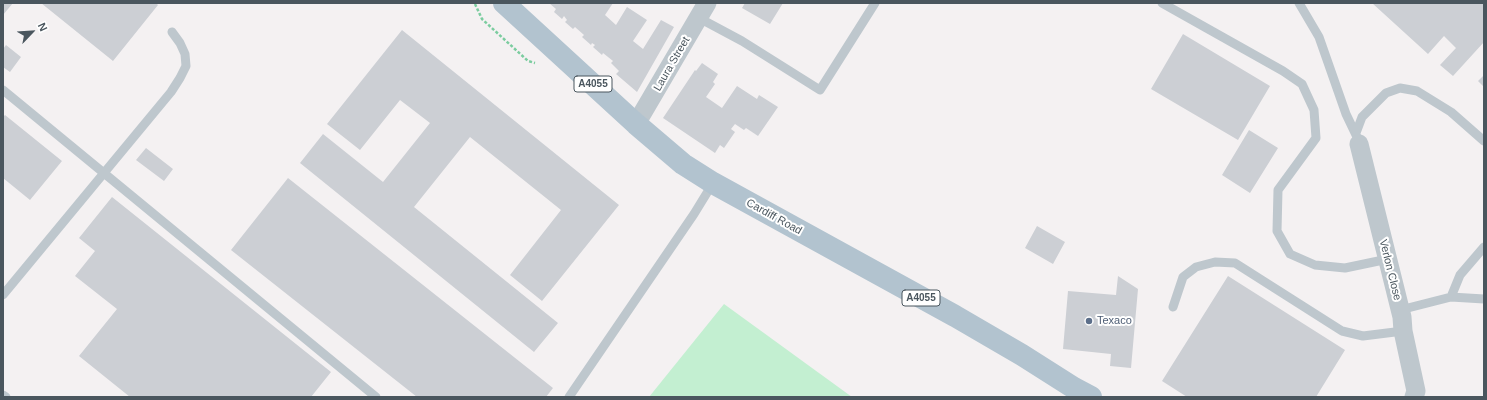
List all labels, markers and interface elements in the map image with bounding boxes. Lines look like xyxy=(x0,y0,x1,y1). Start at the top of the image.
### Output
north arrow xyxy=(12,12,52,52)
text: N xyxy=(36,21,50,33)
street label: Laura Street xyxy=(651,34,693,94)
road number: A4055 xyxy=(574,76,612,92)
street label: Cardiff Road xyxy=(744,196,804,238)
street label: Verlon Close xyxy=(1376,238,1404,302)
road number: A4055 xyxy=(902,290,940,306)
place label: Texaco xyxy=(1097,314,1132,328)
marker: Texaco xyxy=(1084,316,1094,326)

